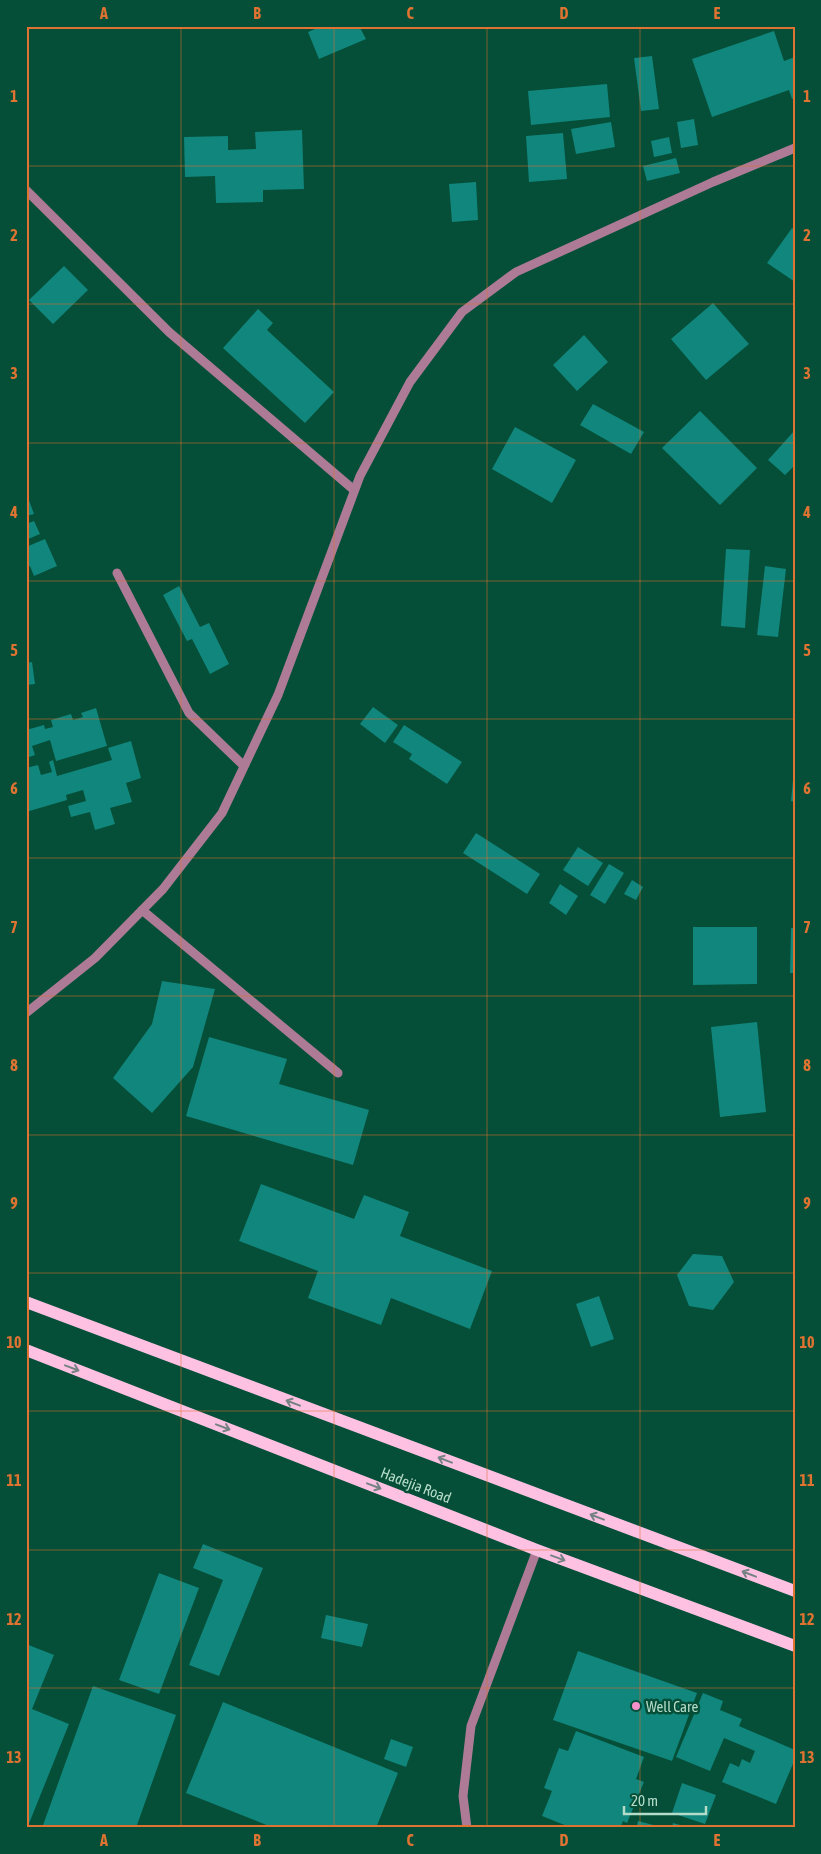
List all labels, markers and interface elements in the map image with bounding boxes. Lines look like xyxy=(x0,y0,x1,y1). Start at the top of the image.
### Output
text: A xyxy=(99,4,108,22)
text: B xyxy=(253,4,261,22)
text: C xyxy=(406,4,414,22)
text: D xyxy=(560,4,569,22)
text: E xyxy=(714,4,721,22)
text: 1 xyxy=(10,87,18,105)
text: 1 xyxy=(803,87,811,105)
text: 2 xyxy=(10,226,18,244)
text: 2 xyxy=(803,226,811,244)
text: 3 xyxy=(10,364,18,382)
text: 3 xyxy=(803,364,811,382)
text: 4 xyxy=(9,503,18,521)
text: 4 xyxy=(802,503,811,521)
text: 5 xyxy=(10,641,18,659)
text: 5 xyxy=(803,641,811,659)
text: 6 xyxy=(10,779,18,797)
text: 6 xyxy=(803,779,811,797)
text: 7 xyxy=(10,918,18,936)
text: 7 xyxy=(803,918,811,936)
text: 8 xyxy=(10,1056,18,1074)
text: 8 xyxy=(803,1056,811,1074)
text: 9 xyxy=(10,1194,18,1212)
text: 9 xyxy=(803,1194,811,1212)
text: 10 xyxy=(6,1333,22,1351)
text: 10 xyxy=(799,1333,815,1351)
one-way arrow xyxy=(63,1364,79,1373)
one-way arrow xyxy=(286,1398,301,1407)
one-way arrow xyxy=(215,1423,230,1432)
one-way arrow xyxy=(438,1455,453,1464)
street label: Hadejia Road xyxy=(378,1464,454,1506)
text: 11 xyxy=(6,1471,22,1489)
text: 11 xyxy=(799,1471,815,1489)
one-way arrow xyxy=(366,1482,381,1491)
one-way arrow xyxy=(590,1512,605,1521)
one-way arrow xyxy=(550,1554,565,1563)
one-way arrow xyxy=(742,1569,757,1578)
text: 12 xyxy=(6,1610,22,1628)
text: 12 xyxy=(799,1610,815,1628)
place label: Well Care xyxy=(646,1698,698,1715)
marker: Well Care xyxy=(630,1700,642,1712)
text: 13 xyxy=(6,1748,22,1766)
text: 13 xyxy=(799,1748,815,1766)
scale bar xyxy=(624,1784,706,1816)
text: 20 m xyxy=(631,1792,658,1809)
text: A xyxy=(99,1831,108,1849)
text: B xyxy=(253,1831,261,1849)
text: C xyxy=(406,1831,414,1849)
text: D xyxy=(560,1831,569,1849)
text: E xyxy=(714,1831,721,1849)

